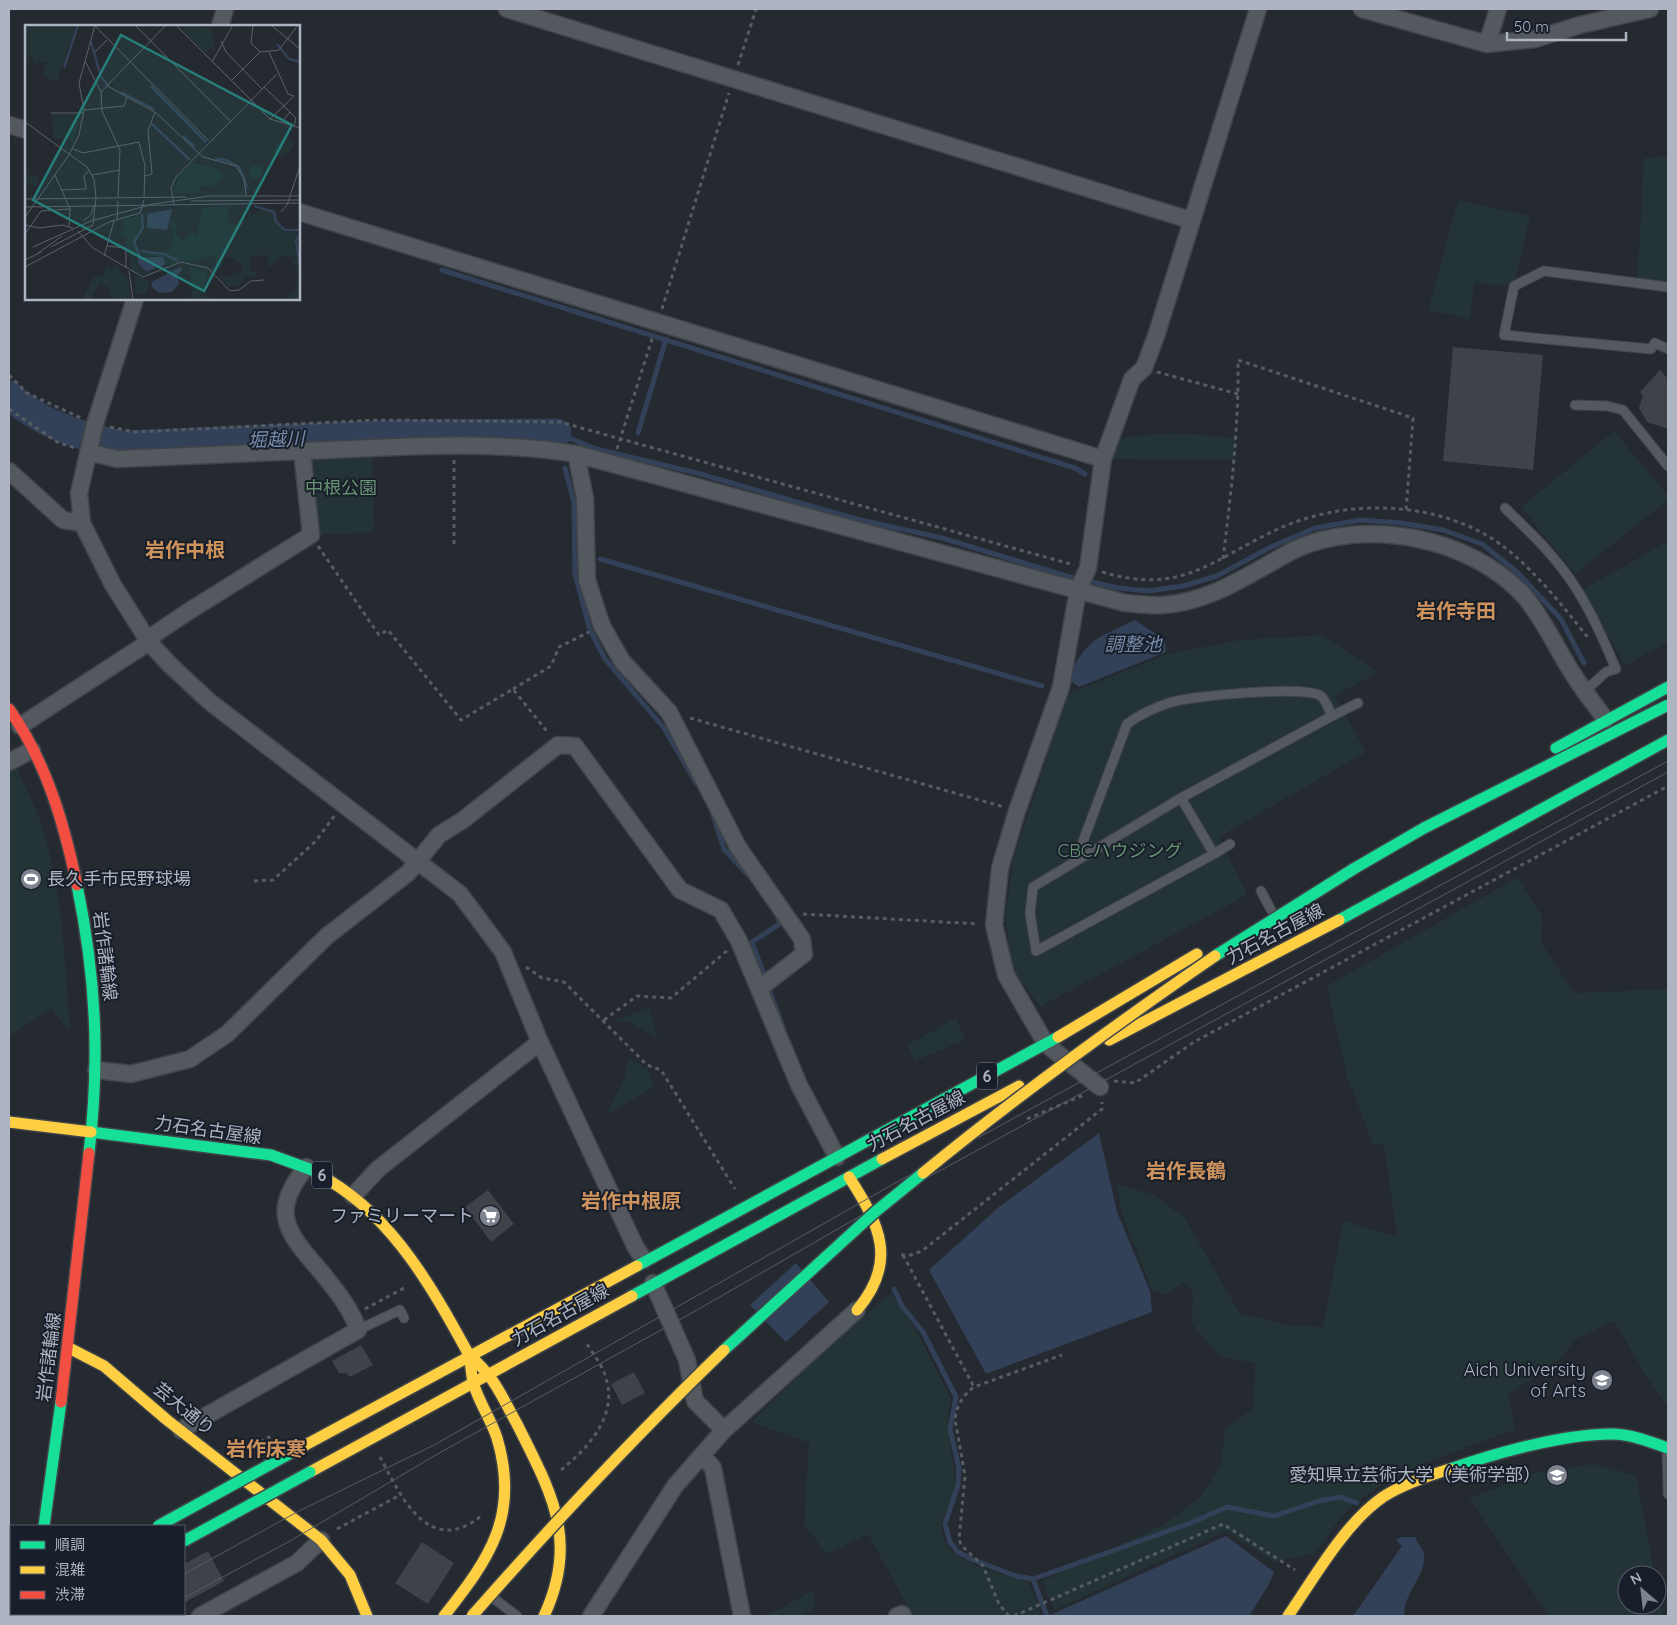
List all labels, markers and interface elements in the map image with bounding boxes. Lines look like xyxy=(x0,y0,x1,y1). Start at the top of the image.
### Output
scale bar xyxy=(1507,10,1626,42)
text: 50 m xyxy=(1514,17,1549,36)
inset map xyxy=(25,25,300,300)
water label: 堀越川 xyxy=(247,426,307,452)
park label: 中根公園 xyxy=(305,476,377,499)
district label: 岩作中根 xyxy=(145,537,225,562)
district label: 岩作寺田 xyxy=(1416,598,1496,623)
water label: 調整池 xyxy=(1104,632,1163,656)
park label: CBCハウジング xyxy=(1057,839,1183,862)
sports icon: 長久手市民野球場 xyxy=(19,867,43,891)
place label: 長久手市民野球場 xyxy=(47,867,191,890)
street label: 力石名古屋線 xyxy=(1222,898,1328,969)
street label: 岩作諸輪線 xyxy=(89,910,122,1002)
road number: 6 xyxy=(977,1062,997,1090)
street label: 力石名古屋線 xyxy=(863,1085,969,1156)
street label: 力石名古屋線 xyxy=(153,1111,263,1148)
district label: 岩作長鶴 xyxy=(1146,1158,1226,1183)
road number: 6 xyxy=(312,1162,332,1188)
district label: 岩作中根原 xyxy=(581,1188,681,1213)
place label: ファミリーマート xyxy=(330,1204,474,1227)
supermarket icon: ファミリーマート xyxy=(478,1204,502,1228)
street label: 力石名古屋線 xyxy=(507,1278,613,1351)
street label: 岩作諸輪線 xyxy=(32,1311,65,1403)
place label: Aich University of Arts xyxy=(1464,1358,1586,1402)
school or university icon: Aich University of Arts xyxy=(1590,1368,1614,1392)
street label: 芸大通り xyxy=(149,1377,220,1440)
district label: 岩作床寒 xyxy=(226,1436,306,1461)
place label: 愛知県立芸術大学（美術学部） xyxy=(1289,1463,1541,1486)
school or university icon: 愛知県立芸術大学（美術学部） xyxy=(1545,1463,1569,1487)
legend xyxy=(10,1525,185,1615)
text: 順調 xyxy=(55,1535,85,1554)
text: 混雑 xyxy=(55,1560,85,1579)
north arrow xyxy=(1617,1565,1667,1615)
text: N xyxy=(1627,1568,1645,1589)
text: 渋滞 xyxy=(55,1585,85,1604)

